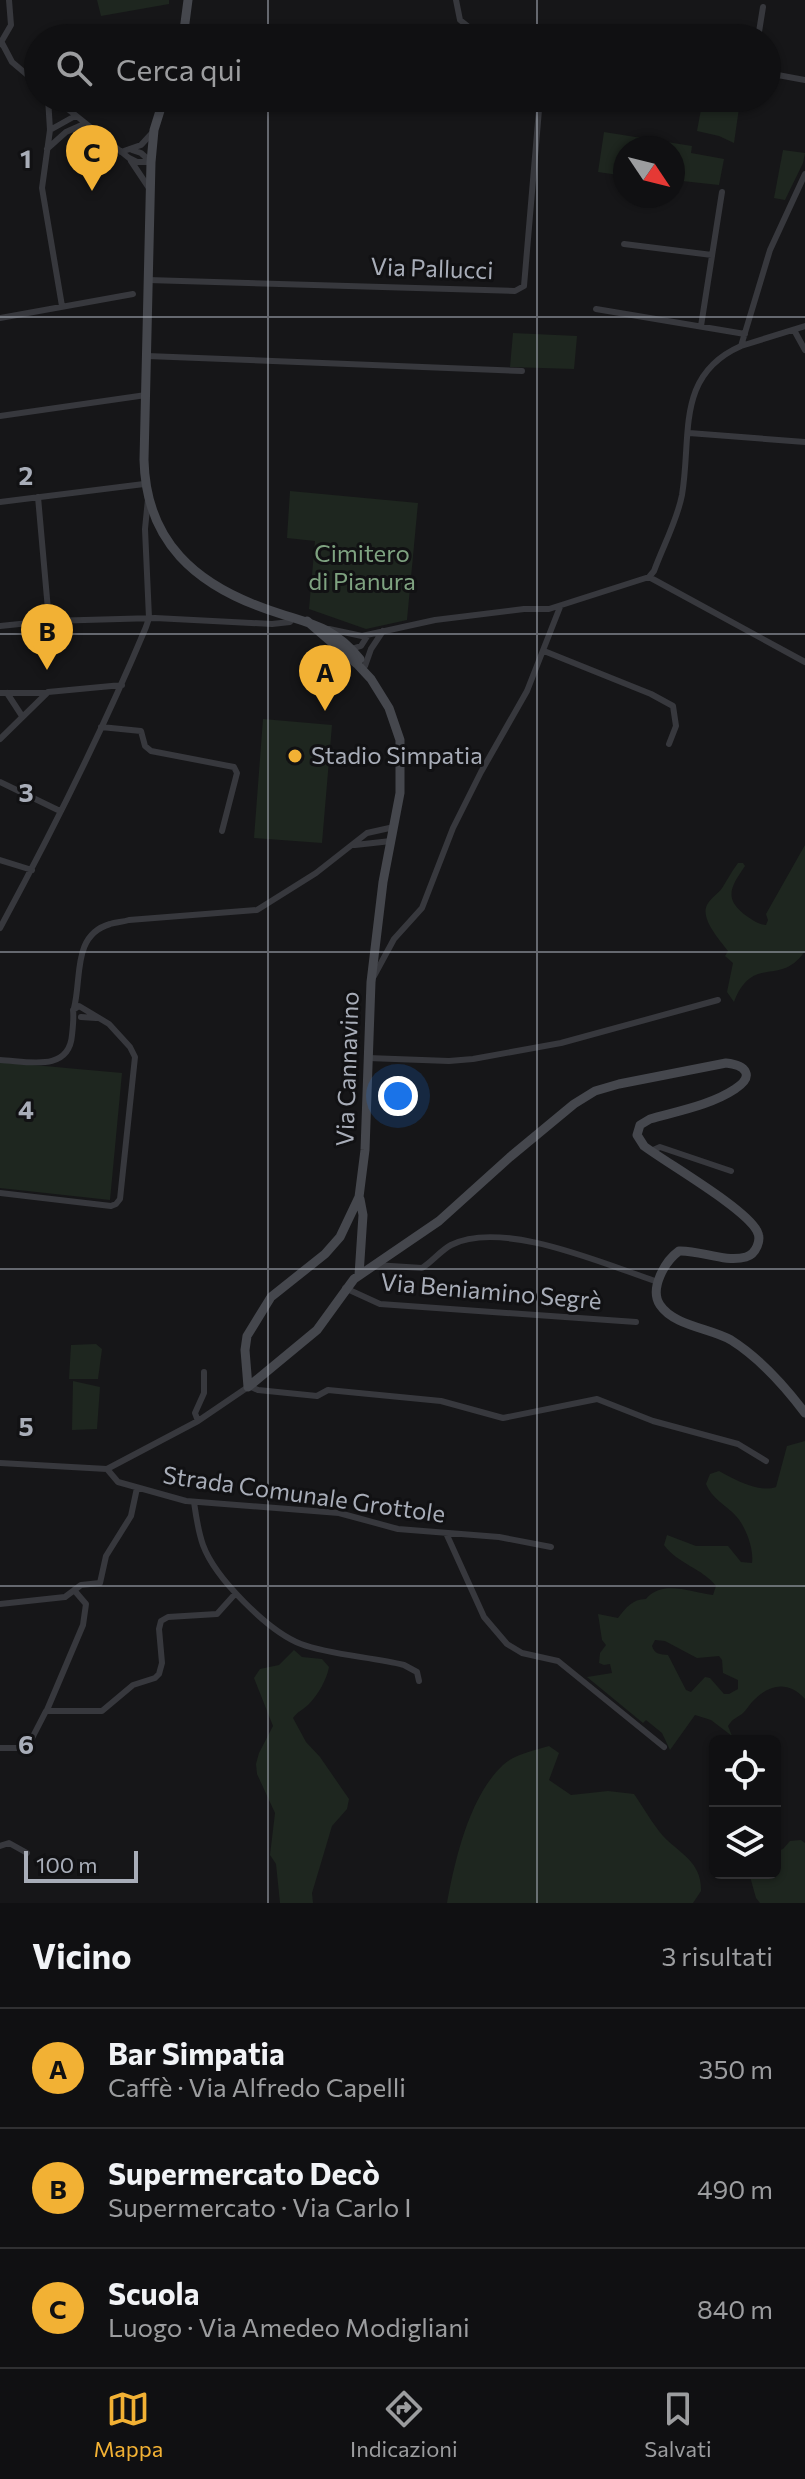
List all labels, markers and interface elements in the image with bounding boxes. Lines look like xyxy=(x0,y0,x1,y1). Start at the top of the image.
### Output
search box xyxy=(24,24,781,112)
icon: search xyxy=(52,46,96,90)
text: Cerca qui xyxy=(116,50,242,87)
pin: C xyxy=(66,125,118,191)
north arrow xyxy=(613,136,685,208)
text: 1 xyxy=(20,142,32,173)
street label: Via Pallucci xyxy=(370,251,494,284)
text: 2 xyxy=(19,459,33,490)
park label: Cimitero di Pianura xyxy=(308,538,416,595)
pin: B xyxy=(21,604,73,670)
pin: A xyxy=(299,645,351,711)
place label: Stadio Simpatia xyxy=(311,740,483,769)
marker: Stadio Simpatia xyxy=(286,747,304,765)
text: 3 xyxy=(18,776,34,807)
street label: Via Cannavino xyxy=(329,991,364,1147)
your location xyxy=(378,1076,418,1116)
text: 4 xyxy=(18,1093,34,1124)
street label: Via Beniamino Segrè xyxy=(379,1266,603,1315)
text: 5 xyxy=(18,1410,34,1441)
street label: Strada Comunale Grottole xyxy=(161,1459,447,1528)
text: 6 xyxy=(18,1728,34,1759)
map controls xyxy=(709,1735,781,1879)
button: locate xyxy=(709,1735,781,1807)
button: layers xyxy=(709,1807,781,1879)
scale bar xyxy=(24,1847,138,1883)
text: 100 m xyxy=(36,1851,98,1878)
text: Vicino xyxy=(32,1934,132,1976)
text: 3 risultati xyxy=(662,1940,773,1971)
text: Bar Simpatia xyxy=(108,2034,285,2071)
text: A xyxy=(49,2053,67,2084)
text: 350 m xyxy=(699,2053,773,2084)
text: Caffè · Via Alfredo Capelli xyxy=(108,2071,406,2102)
text: Supermercato Decò xyxy=(108,2154,380,2191)
text: B xyxy=(49,2173,67,2204)
text: 490 m xyxy=(697,2173,773,2204)
text: Supermercato · Via Carlo I xyxy=(108,2191,411,2222)
text: Scuola xyxy=(108,2274,200,2311)
text: C xyxy=(49,2293,67,2324)
text: 840 m xyxy=(697,2293,773,2324)
text: Luogo · Via Amedeo Modigliani xyxy=(108,2311,470,2342)
tab: Mappa xyxy=(93,2387,163,2462)
tab: Indicazioni xyxy=(350,2387,458,2462)
tab: Salvati xyxy=(644,2387,712,2462)

